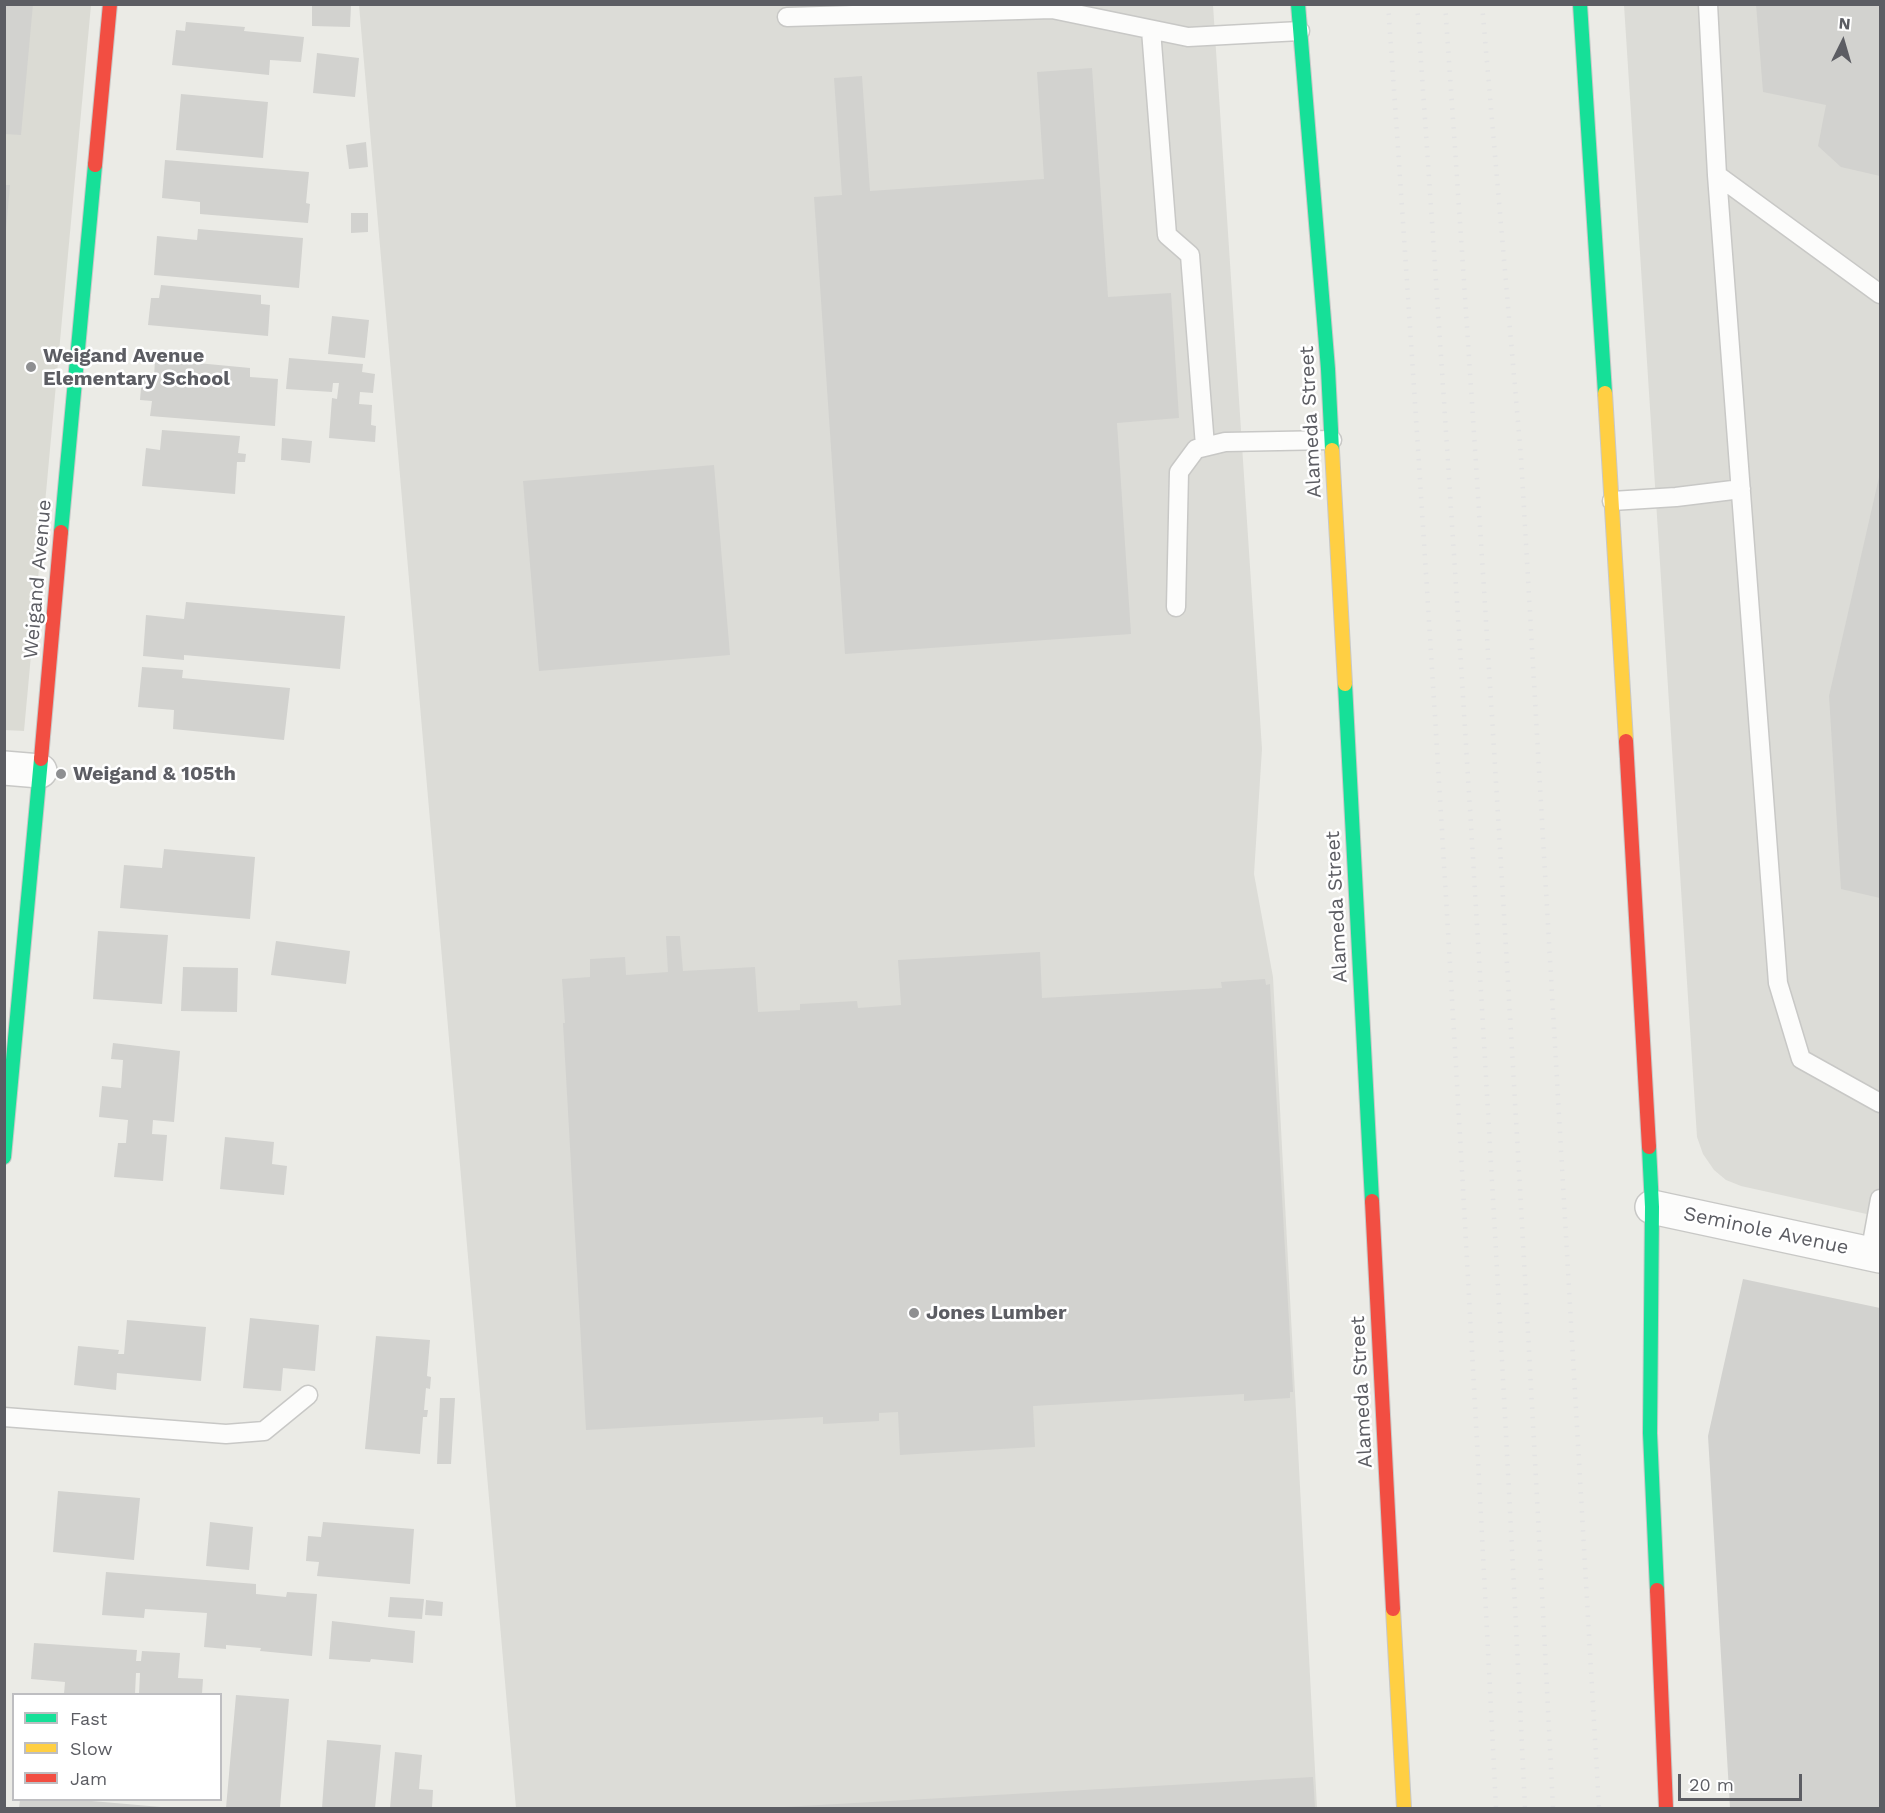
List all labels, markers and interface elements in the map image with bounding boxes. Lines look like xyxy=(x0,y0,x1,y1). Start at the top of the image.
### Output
north arrow xyxy=(1813,12,1873,72)
text: N xyxy=(1838,14,1851,34)
place label: Weigand Avenue Elementary School xyxy=(43,344,230,391)
street label: Alameda Street xyxy=(1295,345,1327,499)
marker: Weigand Avenue Elementary School xyxy=(24,360,38,374)
street label: Weigand Avenue xyxy=(19,498,57,660)
place label: Weigand & 105th xyxy=(73,762,236,786)
marker: Weigand & 105th xyxy=(54,767,68,781)
street label: Alameda Street xyxy=(1321,830,1353,984)
street label: Seminole Avenue xyxy=(1681,1202,1851,1260)
place label: Jones Lumber xyxy=(926,1301,1067,1325)
marker: Jones Lumber xyxy=(907,1306,921,1320)
street label: Alameda Street xyxy=(1346,1315,1378,1469)
legend xyxy=(12,1693,222,1801)
text: Fast xyxy=(70,1708,107,1729)
text: Slow xyxy=(70,1738,113,1759)
scale bar xyxy=(1681,1762,1806,1800)
text: Jam xyxy=(70,1768,107,1789)
text: 20 m xyxy=(1689,1774,1734,1795)

